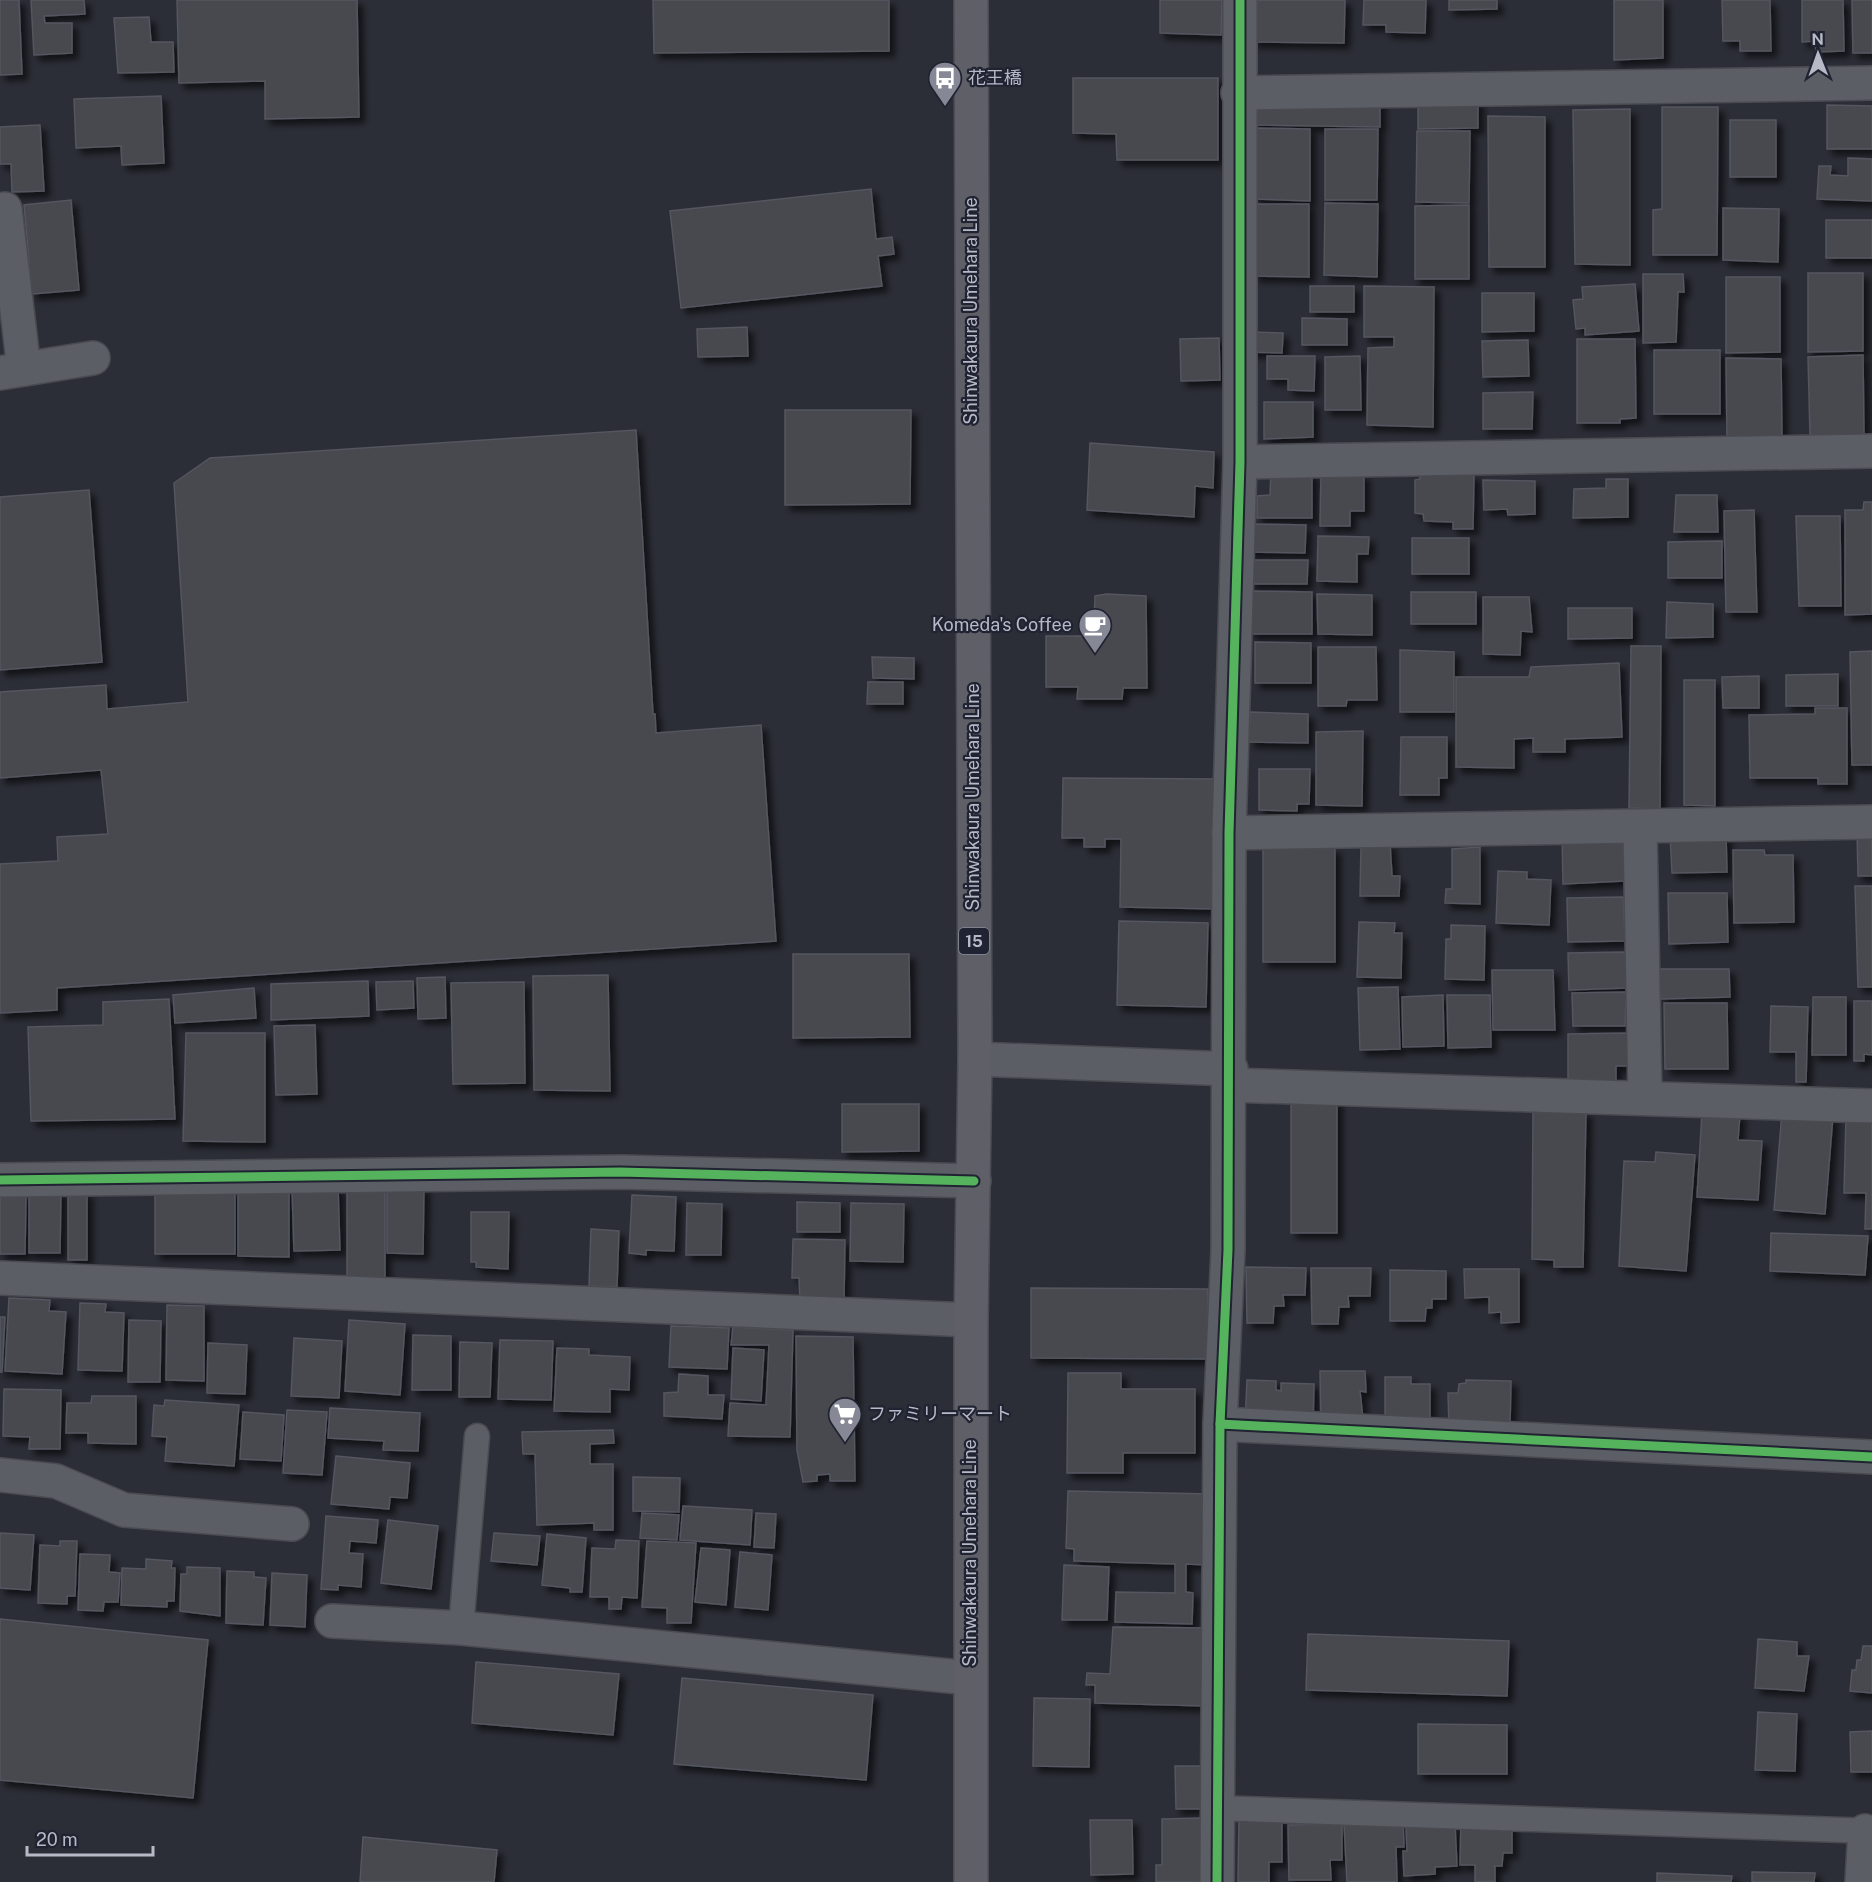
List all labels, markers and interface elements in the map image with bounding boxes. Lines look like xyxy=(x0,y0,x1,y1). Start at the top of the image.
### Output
north arrow xyxy=(1788,24,1848,84)
text: N xyxy=(1811,30,1824,49)
bus stop icon: 花王橋 xyxy=(927,60,963,107)
place label: 花王橋 xyxy=(968,67,1022,88)
street label: Shinwakaura Umehara Line xyxy=(960,197,981,425)
cafe icon: Komeda's Coffee xyxy=(1077,607,1113,654)
place label: Komeda's Coffee xyxy=(932,614,1072,635)
street label: Shinwakaura Umehara Line xyxy=(962,683,983,911)
road number: 15 xyxy=(959,928,989,954)
supermarket icon: ファミリーマート xyxy=(827,1396,863,1443)
place label: ファミリーマート xyxy=(868,1403,1012,1424)
street label: Shinwakaura Umehara Line xyxy=(959,1439,980,1667)
scale bar xyxy=(27,1819,153,1857)
text: 20 m xyxy=(36,1829,78,1850)

